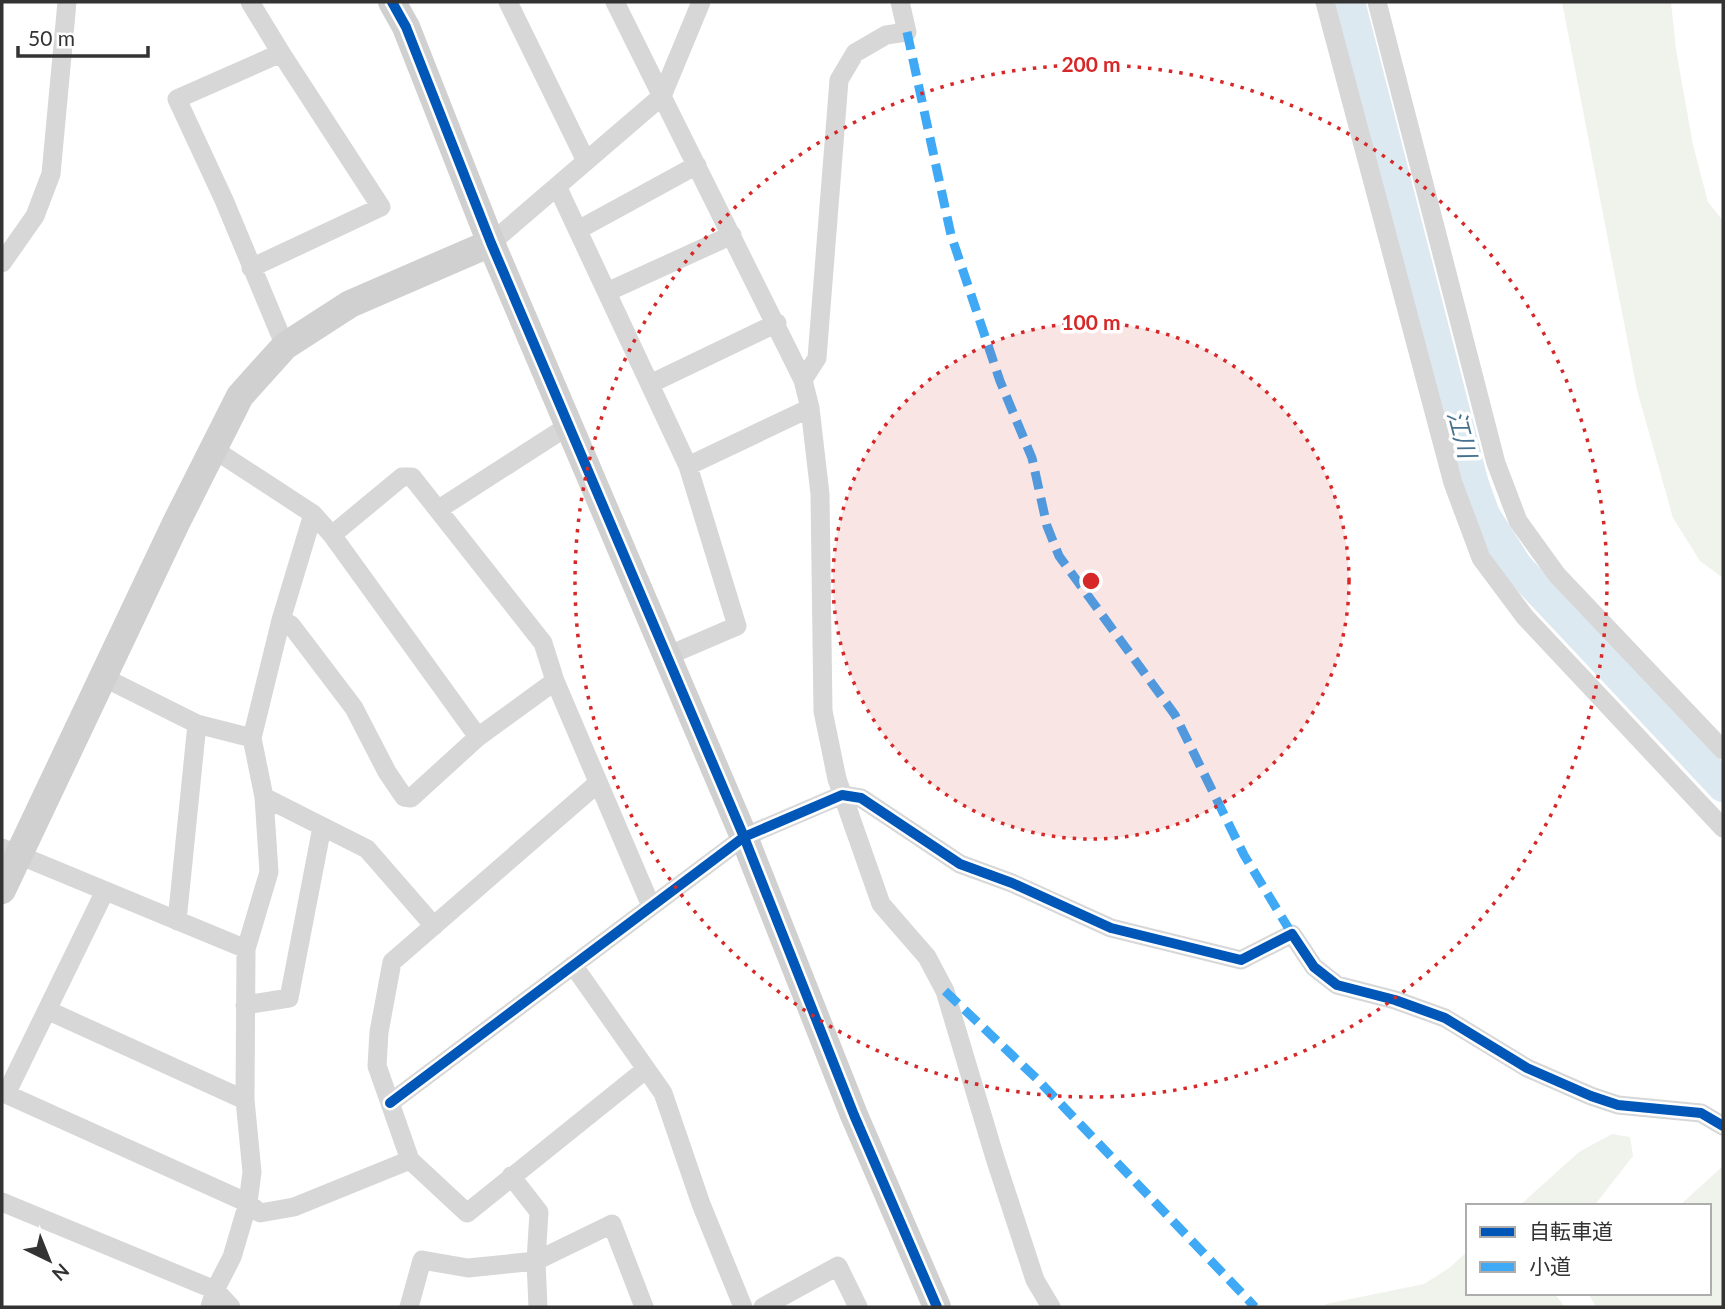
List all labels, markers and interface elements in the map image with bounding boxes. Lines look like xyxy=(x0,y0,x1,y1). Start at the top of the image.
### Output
scale bar xyxy=(18,14,147,58)
text: 50 m xyxy=(28,25,75,50)
text: 200 m xyxy=(1061,51,1121,76)
text: 100 m xyxy=(1061,309,1121,334)
water label: 江川 xyxy=(1443,407,1484,464)
centre of rings xyxy=(1079,569,1103,593)
legend xyxy=(1466,1204,1711,1295)
text: 自転車道 xyxy=(1529,1218,1613,1243)
north arrow xyxy=(14,1225,84,1295)
text: 小道 xyxy=(1529,1253,1571,1278)
text: N xyxy=(48,1259,74,1286)

